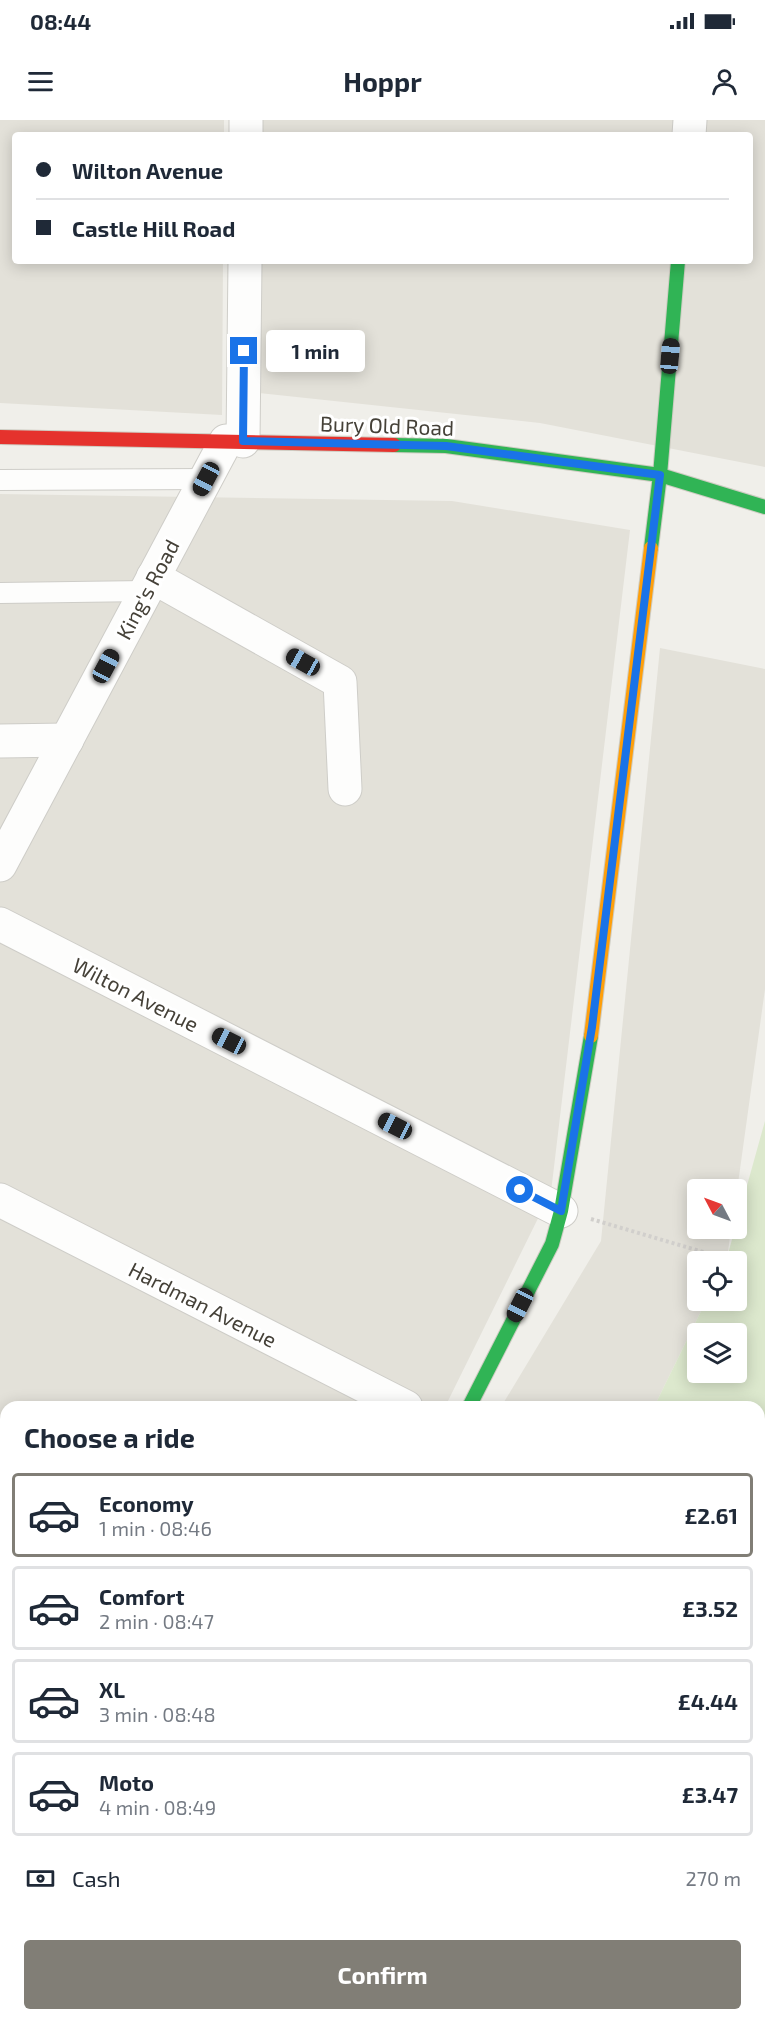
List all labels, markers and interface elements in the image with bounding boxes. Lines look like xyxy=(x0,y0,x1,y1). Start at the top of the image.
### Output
text: 08:44 xyxy=(30,8,91,34)
icon: menu xyxy=(24,65,57,98)
text: Hoppr xyxy=(343,65,422,97)
icon: person xyxy=(708,65,741,98)
text: Wilton Avenue xyxy=(72,157,223,183)
text: Castle Hill Road xyxy=(72,215,235,241)
callout: 1 min xyxy=(265,330,364,372)
route end xyxy=(230,337,257,364)
car xyxy=(659,337,681,375)
text: 1 min xyxy=(291,339,340,363)
street label: Bury Old Road xyxy=(320,410,454,440)
car xyxy=(190,459,222,499)
street label: King's Road xyxy=(110,535,184,643)
car xyxy=(283,645,323,679)
car xyxy=(90,646,122,686)
street label: Wilton Avenue xyxy=(69,952,203,1036)
car xyxy=(209,1025,249,1057)
car xyxy=(375,1110,415,1142)
route start xyxy=(506,1176,533,1203)
north arrow xyxy=(687,1179,747,1239)
map controls xyxy=(687,1179,747,1383)
button: locate xyxy=(687,1251,747,1311)
street label: Hardman Avenue xyxy=(125,1256,281,1352)
car xyxy=(504,1285,536,1325)
button: layers xyxy=(687,1323,747,1383)
text: Choose a ride xyxy=(24,1421,195,1453)
icon: car xyxy=(27,1488,81,1542)
text: Economy xyxy=(99,1490,194,1516)
text: £2.61 xyxy=(684,1502,738,1528)
text: 1 min · 08:46 xyxy=(99,1516,212,1540)
icon: car xyxy=(27,1581,81,1635)
text: Comfort xyxy=(99,1583,184,1609)
text: £3.52 xyxy=(682,1595,738,1621)
text: 2 min · 08:47 xyxy=(99,1609,214,1633)
icon: car xyxy=(27,1674,81,1728)
text: XL xyxy=(99,1676,125,1702)
text: £4.44 xyxy=(678,1688,738,1714)
text: 3 min · 08:48 xyxy=(99,1702,216,1726)
icon: car xyxy=(27,1767,81,1821)
text: Moto xyxy=(99,1769,154,1795)
text: £3.47 xyxy=(682,1781,738,1807)
text: 4 min · 08:49 xyxy=(99,1795,216,1819)
icon: cash xyxy=(24,1862,57,1895)
text: Cash xyxy=(72,1865,121,1891)
text: 270 m xyxy=(685,1866,741,1890)
button: Confirm xyxy=(24,1940,741,2009)

